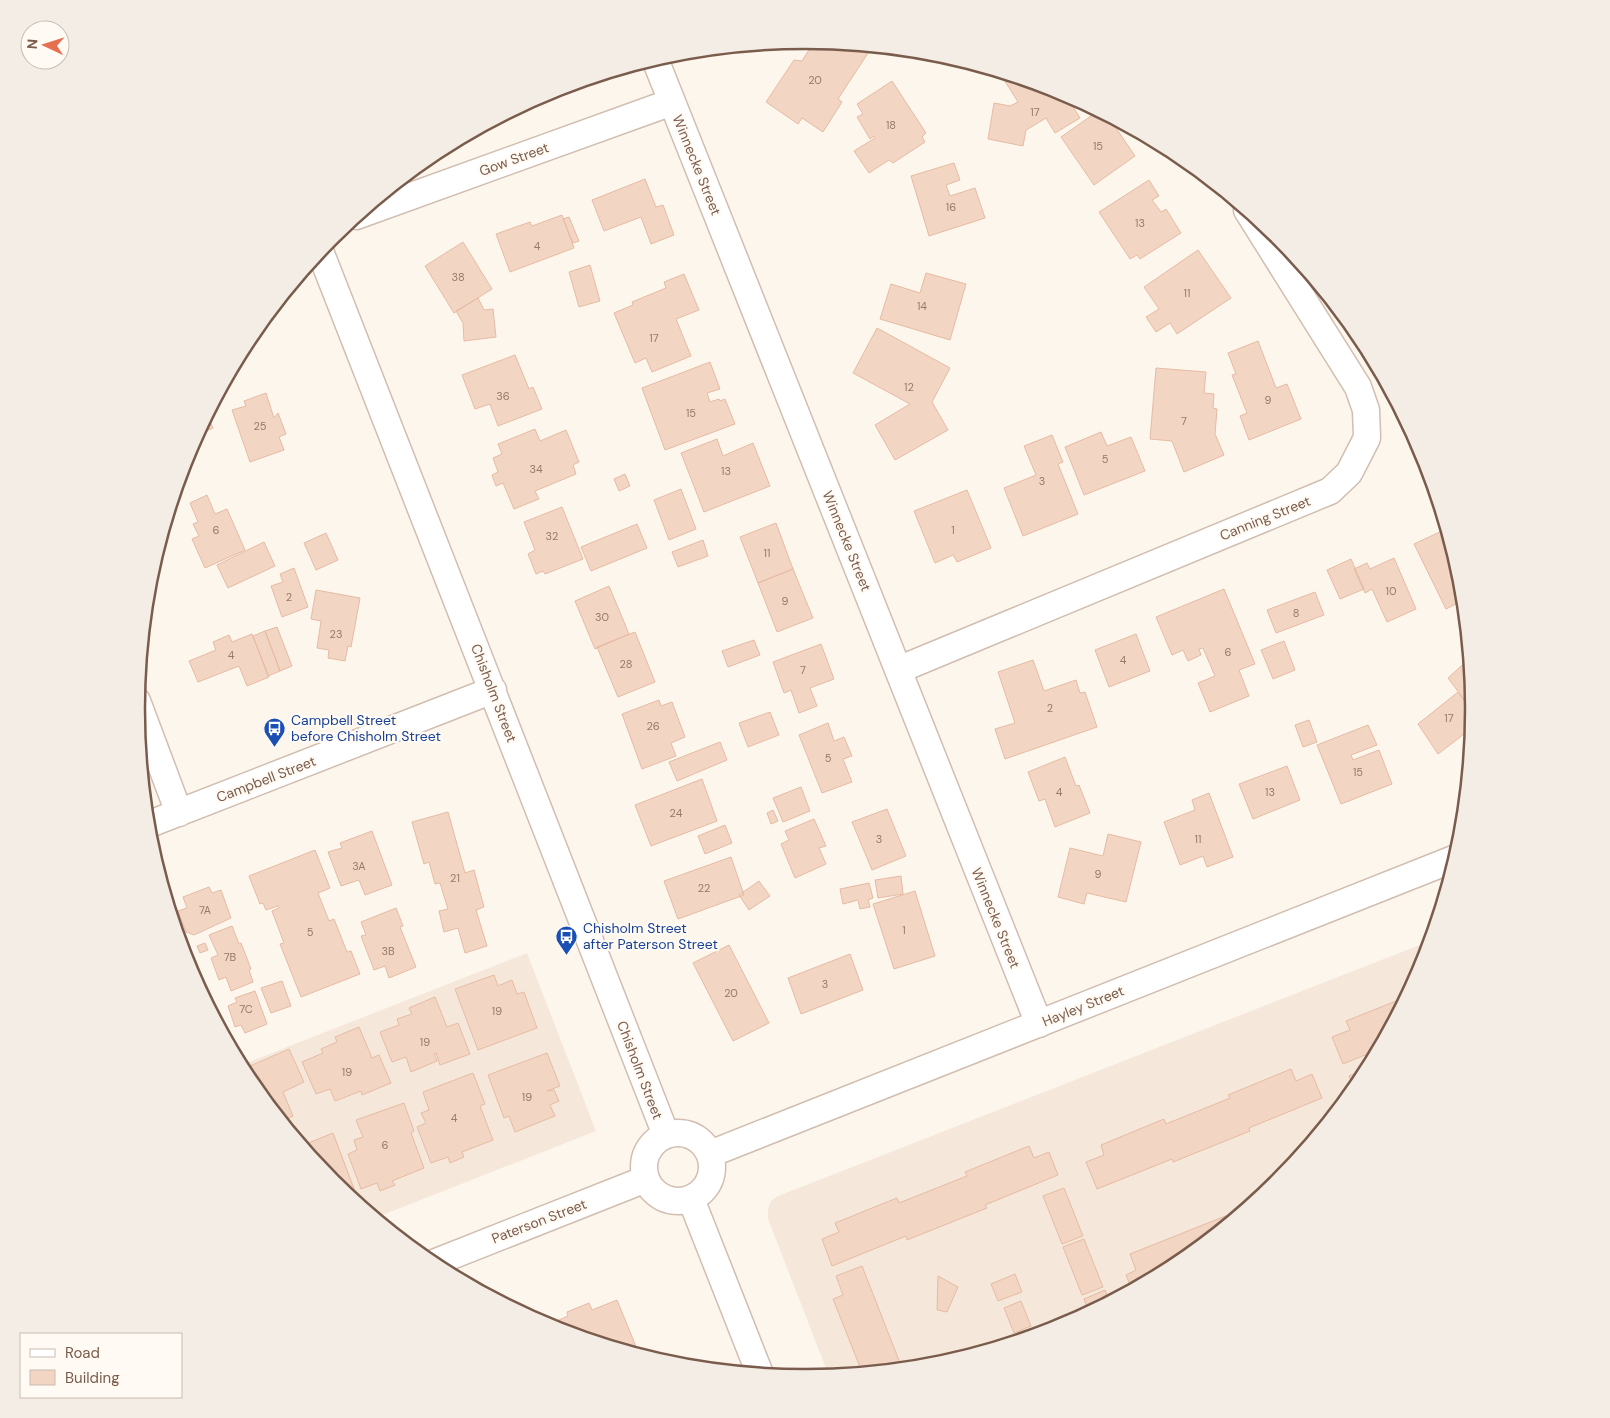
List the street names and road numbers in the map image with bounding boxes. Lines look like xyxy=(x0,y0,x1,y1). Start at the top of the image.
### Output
street label: Winnecke Street xyxy=(669,112,725,218)
street label: Gow Street xyxy=(477,138,551,180)
street label: Winnecke Street xyxy=(819,488,875,594)
street label: Canning Street xyxy=(1217,492,1313,544)
street label: Chisholm Street xyxy=(467,641,521,745)
street label: Campbell Street xyxy=(214,752,318,806)
street label: Winnecke Street xyxy=(968,865,1024,971)
street label: Hayley Street xyxy=(1039,981,1127,1031)
street label: Chisholm Street xyxy=(613,1018,667,1122)
street label: Paterson Street xyxy=(489,1195,589,1247)

